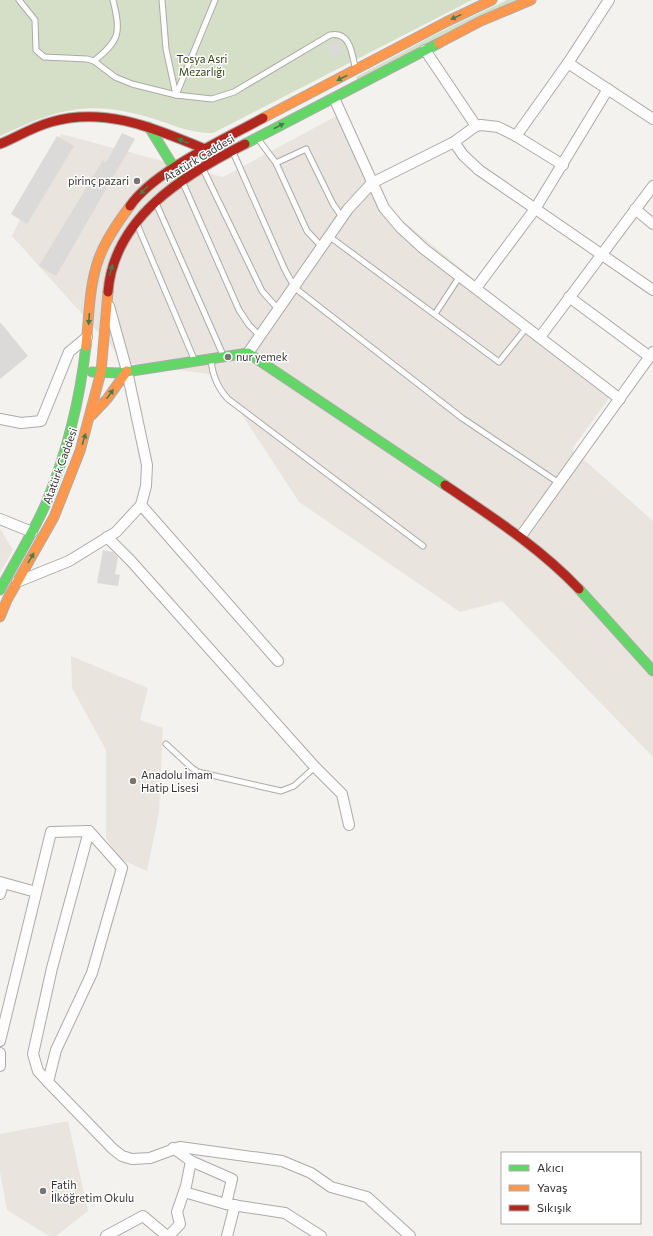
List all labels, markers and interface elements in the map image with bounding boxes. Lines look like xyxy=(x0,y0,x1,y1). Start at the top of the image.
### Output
one-way arrow xyxy=(451,13,462,20)
park label: Tosya Asri Mezarlığı xyxy=(177,52,228,78)
one-way arrow xyxy=(336,74,347,81)
one-way arrow xyxy=(273,123,285,130)
street label: Atatürk Caddesi xyxy=(161,131,237,184)
one-way arrow xyxy=(177,137,189,143)
place label: pirinç pazari xyxy=(68,174,129,187)
marker: pirinç pazari xyxy=(132,176,142,186)
one-way arrow xyxy=(139,185,149,195)
one-way arrow xyxy=(108,264,114,276)
one-way arrow xyxy=(85,313,92,325)
place label: nur yemek xyxy=(236,350,288,363)
marker: nur yemek xyxy=(223,352,233,362)
one-way arrow xyxy=(106,389,114,400)
street label: Atatürk Caddesi xyxy=(40,426,79,506)
one-way arrow xyxy=(81,433,87,445)
one-way arrow xyxy=(28,552,34,564)
place label: Anadolu İmam Hatip Lisesi xyxy=(141,767,213,794)
marker: Anadolu İmam Hatip Lisesi xyxy=(128,776,138,786)
legend xyxy=(501,1152,641,1224)
text: Akıcı xyxy=(537,1160,564,1174)
place label: Fatih İlköğretim Okulu xyxy=(51,1178,134,1204)
text: Yavaş xyxy=(537,1180,568,1194)
marker: Fatih İlköğretim Okulu xyxy=(38,1186,48,1196)
text: Sıkışık xyxy=(537,1200,572,1214)

